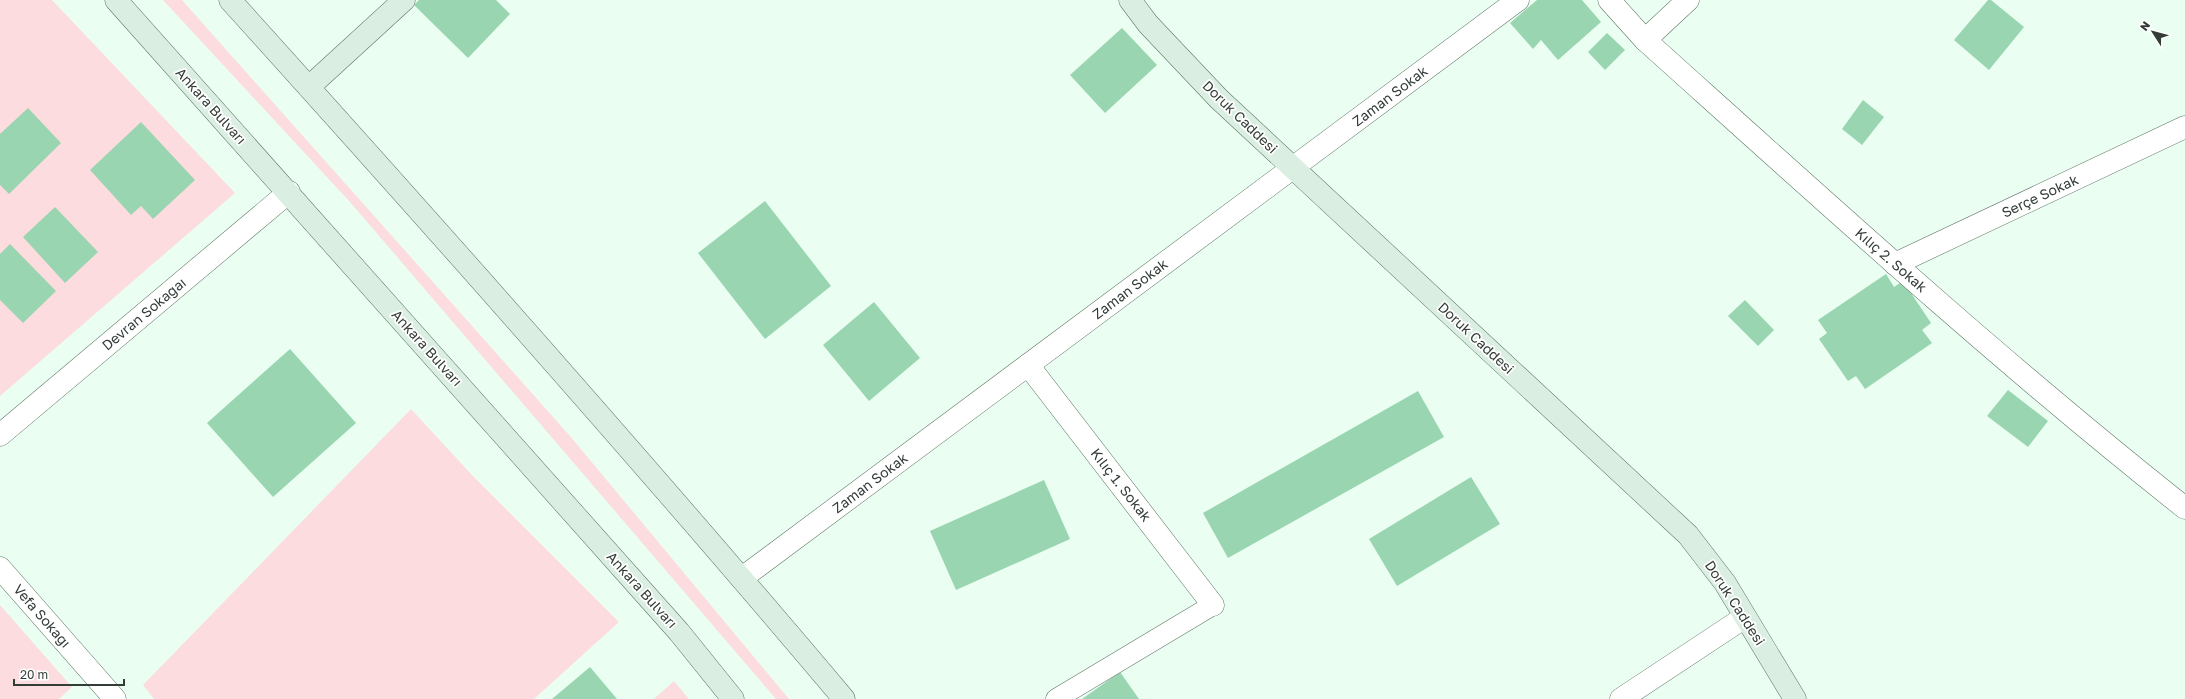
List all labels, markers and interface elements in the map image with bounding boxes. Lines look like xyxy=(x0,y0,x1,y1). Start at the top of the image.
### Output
north arrow xyxy=(2133,12,2173,52)
text: N xyxy=(2137,19,2152,33)
street label: Zaman Sokak xyxy=(1349,62,1431,129)
street label: Ankara Bulvarı xyxy=(173,64,250,147)
street label: Doruk Caddesi xyxy=(1199,77,1281,157)
street label: Serçe Sokak xyxy=(1999,170,2081,221)
street label: Kılıç 2. Sokak xyxy=(1852,224,1931,295)
street label: Zaman Sokak xyxy=(1089,255,1171,322)
street label: Devran Sokağaı xyxy=(98,274,189,354)
street label: Doruk Caddesi xyxy=(1435,298,1518,377)
street label: Ankara Bulvarı xyxy=(389,306,466,389)
street label: Kılıç 1. Sokak xyxy=(1088,445,1155,525)
street label: Zaman Sokak xyxy=(829,449,911,516)
street label: Ankara Bulvarı xyxy=(604,548,681,631)
street label: Doruk Caddesi xyxy=(1702,557,1769,648)
street label: Vefa Sokağı xyxy=(10,581,74,651)
scale bar xyxy=(14,661,124,687)
text: 20 m xyxy=(20,667,48,682)

